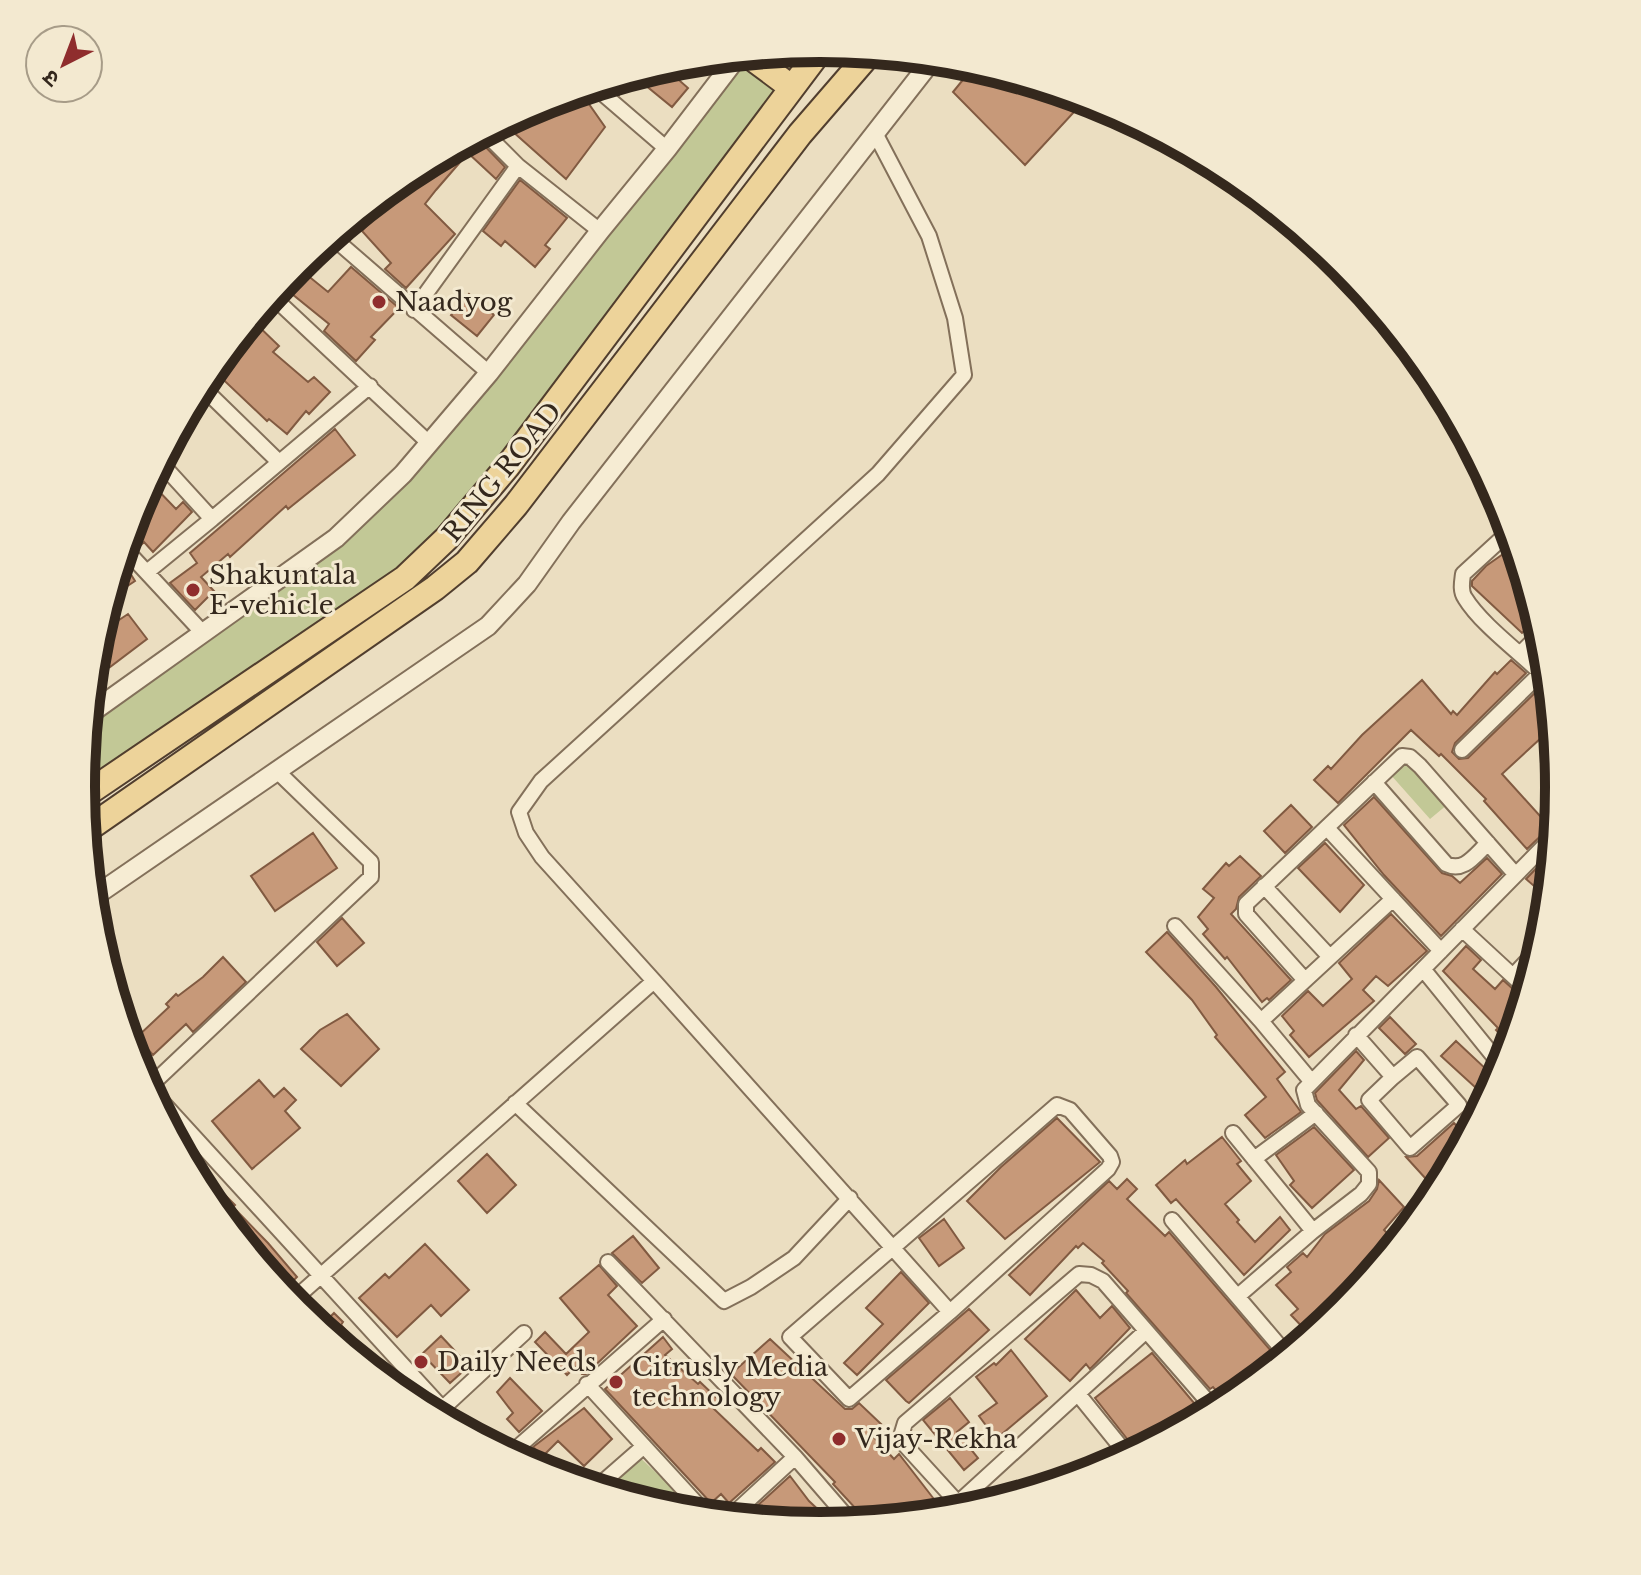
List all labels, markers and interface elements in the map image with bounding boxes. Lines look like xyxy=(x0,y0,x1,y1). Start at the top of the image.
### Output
north arrow xyxy=(24,24,104,104)
text: उ xyxy=(36,63,65,93)
place label: Naadyog xyxy=(395,286,513,318)
marker: Naadyog xyxy=(370,293,388,311)
street label: RING ROAD xyxy=(436,396,568,548)
place label: Shakuntala E-vehicle xyxy=(209,559,357,621)
marker: Shakuntala E-vehicle xyxy=(184,581,202,599)
place label: Daily Needs xyxy=(437,1346,597,1378)
place label: Citrusly Media technology xyxy=(632,1351,829,1413)
marker: Daily Needs xyxy=(412,1353,430,1371)
marker: Citrusly Media technology xyxy=(607,1373,625,1391)
place label: Vijay-Rekha xyxy=(854,1423,1018,1455)
marker: Vijay-Rekha xyxy=(830,1430,848,1448)

